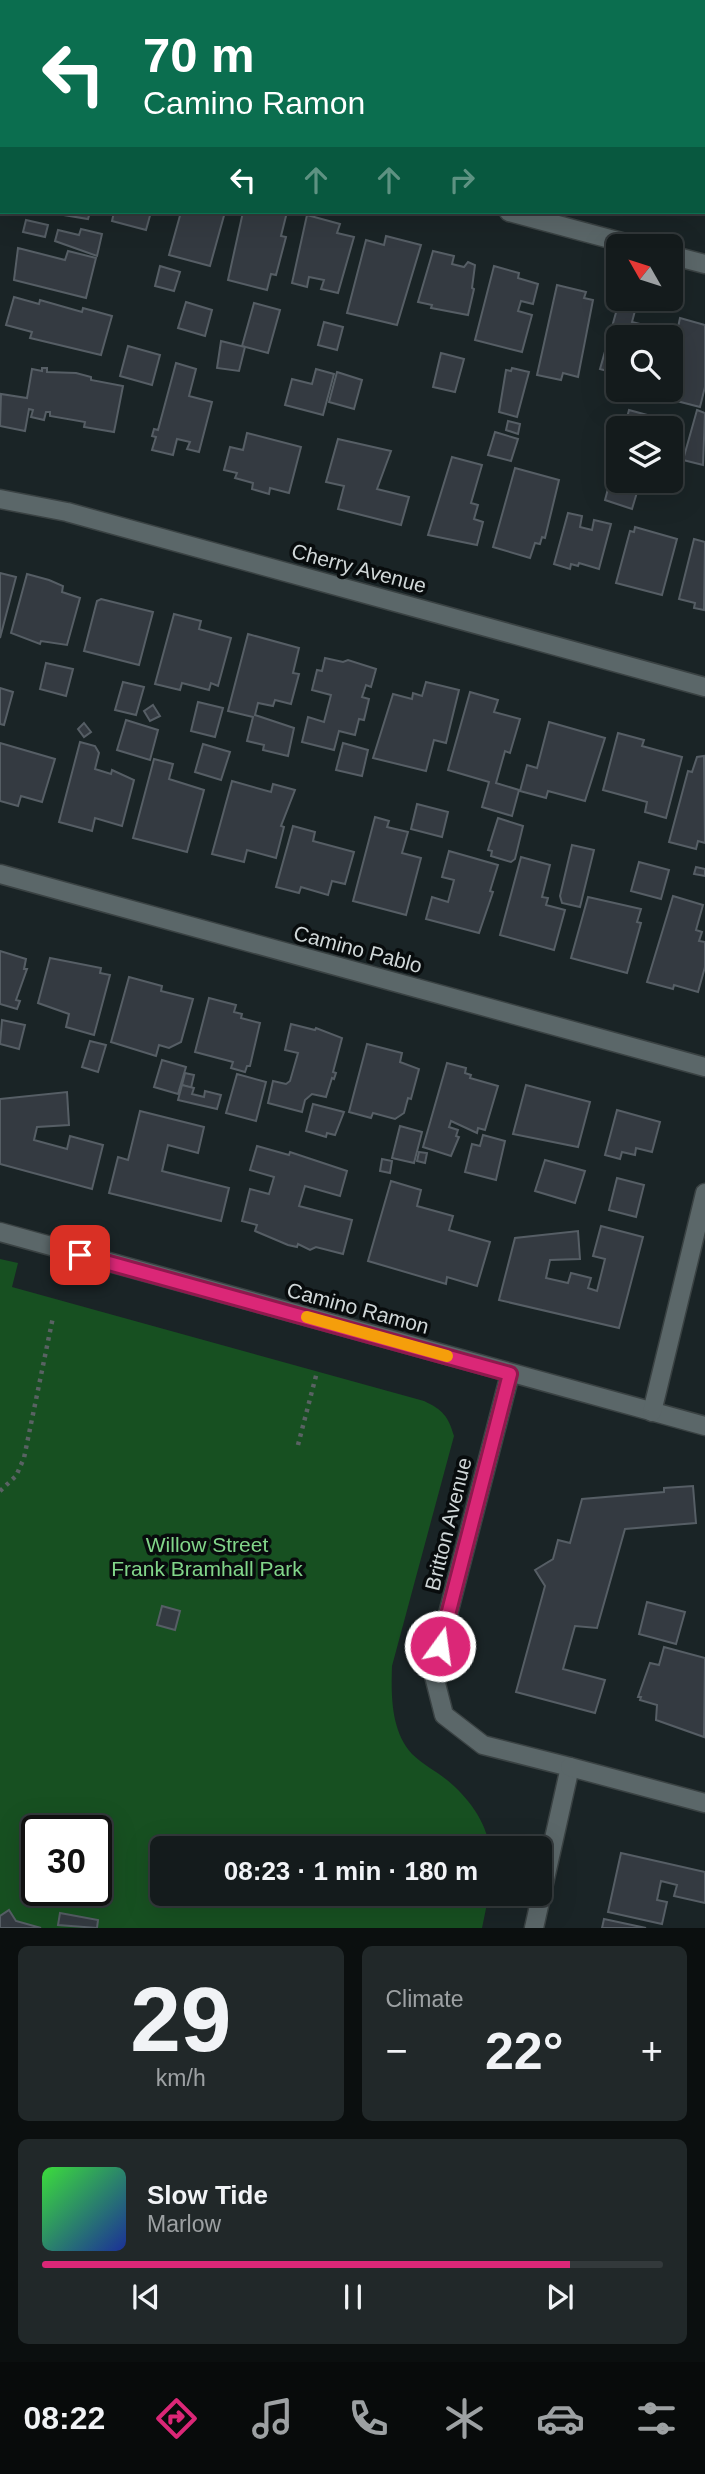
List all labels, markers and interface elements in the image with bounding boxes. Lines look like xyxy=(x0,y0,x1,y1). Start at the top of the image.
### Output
icon: left xyxy=(28,28,119,119)
text: 70 m xyxy=(143,28,255,82)
text: Camino Ramon xyxy=(143,85,365,121)
icon: left xyxy=(224,161,262,199)
icon: ahead xyxy=(297,161,335,199)
icon: ahead xyxy=(370,161,408,199)
icon: right xyxy=(443,161,481,199)
north arrow xyxy=(606,234,682,312)
map controls xyxy=(606,234,683,493)
button: search xyxy=(606,325,683,402)
button: layers xyxy=(606,416,683,493)
street label: Cherry Avenue xyxy=(289,539,429,597)
street label: Camino Pablo xyxy=(291,921,425,977)
pin xyxy=(50,1225,110,1285)
icon: arrive xyxy=(61,1236,99,1274)
street label: Camino Ramon xyxy=(285,1278,431,1338)
street label: Britton Avenue xyxy=(420,1455,476,1593)
park label: Willow Street Frank Bramhall Park xyxy=(111,1533,303,1580)
position arrow xyxy=(403,1609,477,1683)
speed limit sign: 30 xyxy=(21,1815,112,1906)
text: 08:23 · 1 min · 180 m xyxy=(224,1856,478,1886)
text: 29 xyxy=(130,1969,231,2070)
text: Climate xyxy=(386,1986,463,2012)
text: 22° xyxy=(485,2022,564,2080)
text: − xyxy=(386,2030,408,2072)
text: + xyxy=(641,2030,663,2072)
text: km/h xyxy=(156,2065,206,2091)
text: Slow Tide xyxy=(147,2180,268,2210)
text: Marlow xyxy=(147,2211,221,2237)
icon: previous xyxy=(127,2278,165,2316)
icon: pause xyxy=(334,2278,372,2316)
icon: next xyxy=(541,2278,579,2316)
icon: directions xyxy=(152,2394,201,2443)
icon: music xyxy=(248,2394,297,2443)
icon: phone xyxy=(344,2394,393,2443)
icon: climate xyxy=(440,2394,489,2443)
icon: car xyxy=(536,2394,585,2443)
icon: filters xyxy=(632,2394,681,2443)
text: 08:22 xyxy=(24,2400,105,2436)

